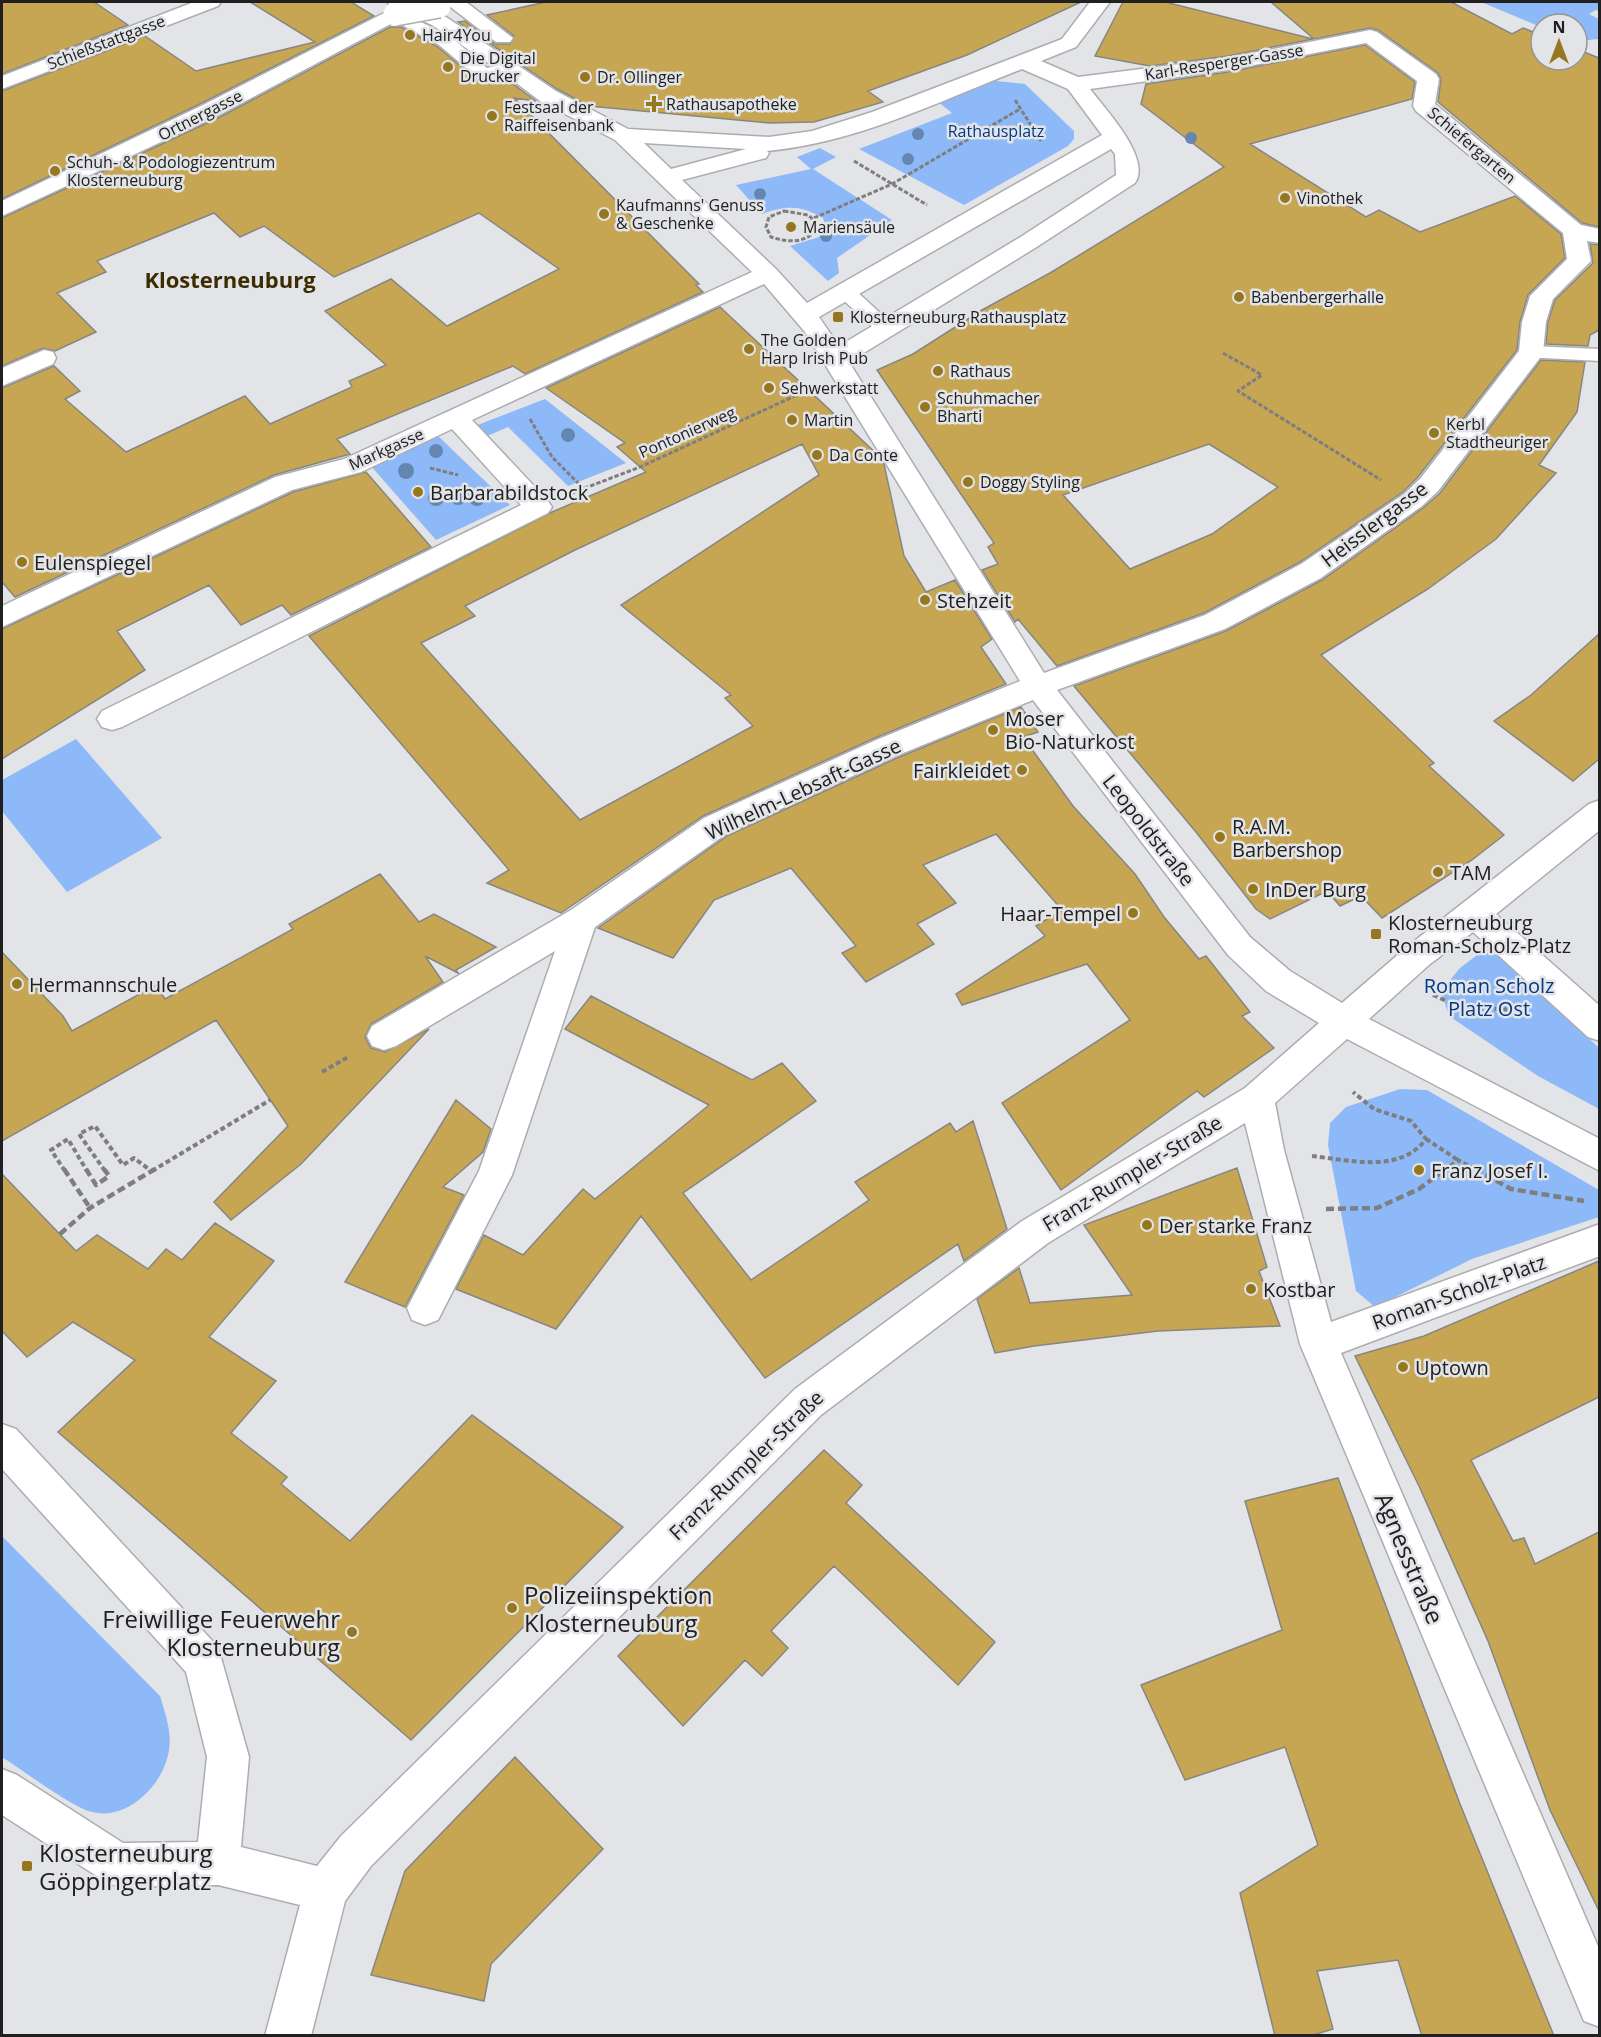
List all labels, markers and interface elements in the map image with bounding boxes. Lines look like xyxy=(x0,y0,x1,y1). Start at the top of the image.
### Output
street label: Schießstattgasse xyxy=(44,9,168,75)
north arrow xyxy=(1529,12,1589,72)
text: N xyxy=(1552,16,1566,38)
place label: Hair4You xyxy=(422,24,491,46)
marker: Hair4You xyxy=(403,28,417,42)
street label: Karl-Resperger-Gasse xyxy=(1143,39,1305,85)
place label: Die Digital Drucker xyxy=(460,47,536,87)
marker: Die Digital Drucker xyxy=(441,60,455,74)
place label: Dr. Ollinger xyxy=(597,66,683,88)
marker: Dr. Ollinger xyxy=(578,70,592,84)
street label: Ortnergasse xyxy=(154,84,246,146)
place label: Rathausapotheke xyxy=(666,93,797,115)
place label: Festsaal der Raiffeisenbank xyxy=(504,96,615,136)
marker: Rathausapotheke xyxy=(647,97,661,111)
street label: Schiefergarten xyxy=(1423,102,1521,188)
marker: Festsaal der Raiffeisenbank xyxy=(485,109,499,123)
park label: Rathausplatz xyxy=(948,120,1044,142)
place label: Schuh- & Podologiezentrum Klosterneuburg xyxy=(67,151,275,191)
marker: Schuh- & Podologiezentrum Klosterneuburg xyxy=(48,164,62,178)
place label: Vinothek xyxy=(1297,187,1364,209)
marker: Vinothek xyxy=(1278,191,1292,205)
place label: Kaufmanns' Genuss & Geschenke xyxy=(616,194,764,234)
marker: Kaufmanns' Genuss & Geschenke xyxy=(597,207,611,221)
place label: Mariensäule xyxy=(803,216,895,238)
marker: Mariensäule xyxy=(784,220,798,234)
district label: Klosterneuburg xyxy=(144,264,316,294)
place label: Babenbergerhalle xyxy=(1251,286,1384,308)
marker: Babenbergerhalle xyxy=(1232,290,1246,304)
place label: Klosterneuburg Rathausplatz xyxy=(850,306,1066,328)
marker: Klosterneuburg Rathausplatz xyxy=(831,310,845,324)
place label: The Golden Harp Irish Pub xyxy=(761,329,868,369)
marker: The Golden Harp Irish Pub xyxy=(742,342,756,356)
place label: Rathaus xyxy=(950,360,1011,382)
marker: Rathaus xyxy=(931,364,945,378)
place label: Sehwerkstatt xyxy=(781,377,879,399)
marker: Sehwerkstatt xyxy=(762,381,776,395)
place label: Schuhmacher Bharti xyxy=(937,387,1040,427)
marker: Schuhmacher Bharti xyxy=(918,400,932,414)
street label: Pontonierweg xyxy=(635,401,739,463)
place label: Martin xyxy=(804,409,853,431)
marker: Martin xyxy=(785,413,799,427)
place label: Kerbl Stadtheuriger xyxy=(1446,413,1549,453)
street label: Markgasse xyxy=(345,423,427,475)
marker: Kerbl Stadtheuriger xyxy=(1427,426,1441,440)
place label: Da Conte xyxy=(829,444,898,466)
marker: Da Conte xyxy=(810,448,824,462)
place label: Doggy Styling xyxy=(980,471,1080,493)
marker: Doggy Styling xyxy=(961,475,975,489)
street label: Heisslergasse xyxy=(1315,475,1433,573)
place label: Barbarabildstock xyxy=(430,479,589,506)
marker: Barbarabildstock xyxy=(411,485,425,499)
place label: Eulenspiegel xyxy=(34,549,151,576)
marker: Eulenspiegel xyxy=(15,555,29,569)
place label: Stehzeit xyxy=(937,587,1011,614)
marker: Stehzeit xyxy=(918,593,932,607)
place label: Moser Bio-Naturkost xyxy=(1005,705,1134,755)
marker: Moser Bio-Naturkost xyxy=(986,723,1000,737)
street label: Wilhelm-Lebsaft-Gasse xyxy=(701,732,905,846)
place label: Fairkleidet xyxy=(913,757,1010,784)
marker: Fairkleidet xyxy=(1015,763,1029,777)
street label: Leopoldstraße xyxy=(1097,769,1201,891)
place label: R.A.M. Barbershop xyxy=(1232,813,1342,863)
marker: R.A.M. Barbershop xyxy=(1213,830,1227,844)
place label: TAM xyxy=(1450,859,1492,886)
marker: TAM xyxy=(1431,865,1445,879)
place label: InDer Burg xyxy=(1265,876,1366,903)
marker: InDer Burg xyxy=(1246,882,1260,896)
place label: Haar-Tempel xyxy=(1000,900,1121,927)
marker: Haar-Tempel xyxy=(1126,906,1140,920)
place label: Klosterneuburg Roman-Scholz-Platz xyxy=(1388,909,1571,959)
marker: Klosterneuburg Roman-Scholz-Platz xyxy=(1369,927,1383,941)
place label: Hermannschule xyxy=(29,971,177,998)
park label: Roman Scholz Platz Ost xyxy=(1424,972,1554,1022)
marker: Hermannschule xyxy=(10,977,24,991)
street label: Franz-Rumpler-Straße xyxy=(1037,1109,1227,1237)
place label: Franz Josef I. xyxy=(1431,1157,1548,1184)
marker: Franz Josef I. xyxy=(1412,1163,1426,1177)
place label: Der starke Franz xyxy=(1159,1212,1312,1239)
marker: Der starke Franz xyxy=(1140,1218,1154,1232)
street label: Roman-Scholz-Platz xyxy=(1368,1248,1550,1336)
place label: Kostbar xyxy=(1263,1276,1335,1303)
marker: Kostbar xyxy=(1244,1282,1258,1296)
place label: Uptown xyxy=(1415,1354,1489,1381)
marker: Uptown xyxy=(1396,1360,1410,1374)
street label: Franz-Rumpler-Straße xyxy=(663,1384,829,1546)
street label: Agnesstraße xyxy=(1368,1487,1452,1629)
place label: Polizeiinspektion Klosterneuburg xyxy=(524,1578,713,1639)
marker: Polizeiinspektion Klosterneuburg xyxy=(505,1601,519,1615)
place label: Freiwillige Feuerwehr Klosterneuburg xyxy=(102,1602,340,1663)
marker: Freiwillige Feuerwehr Klosterneuburg xyxy=(345,1625,359,1639)
place label: Klosterneuburg Göppingerplatz xyxy=(39,1836,213,1897)
marker: Klosterneuburg Göppingerplatz xyxy=(20,1859,34,1873)

